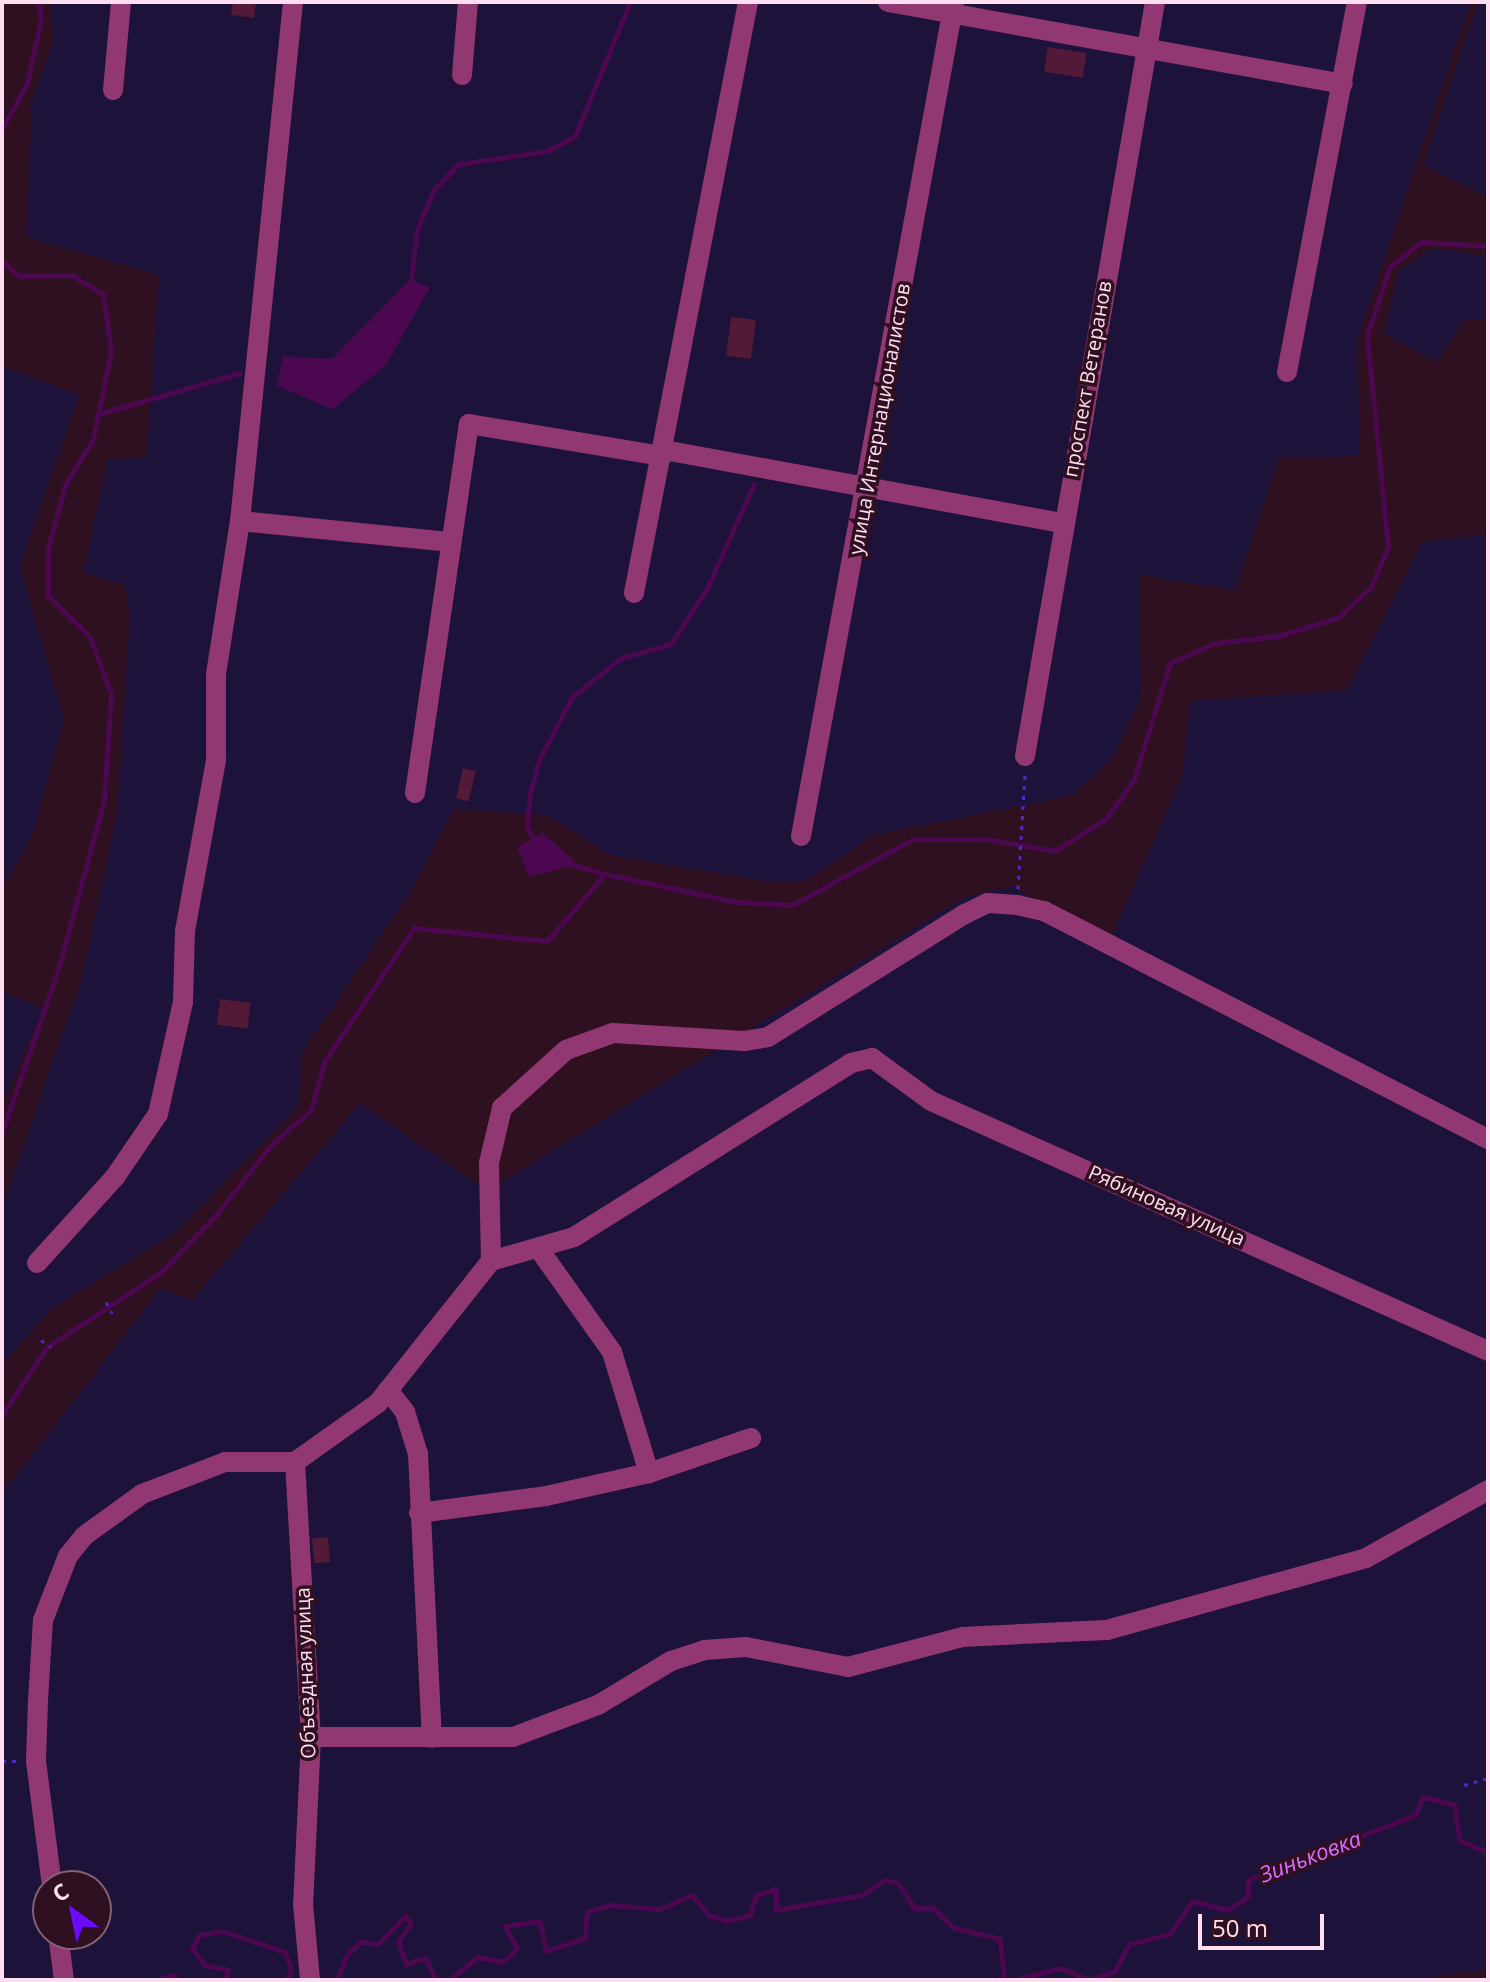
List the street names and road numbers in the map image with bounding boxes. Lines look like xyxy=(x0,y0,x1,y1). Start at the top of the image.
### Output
street label: проспект Ветеранов xyxy=(1058,279,1116,479)
street label: улица Интернационалистов xyxy=(843,281,915,557)
street label: Рябиновая улица xyxy=(1085,1160,1249,1250)
street label: Объездная улица xyxy=(290,1587,320,1759)

